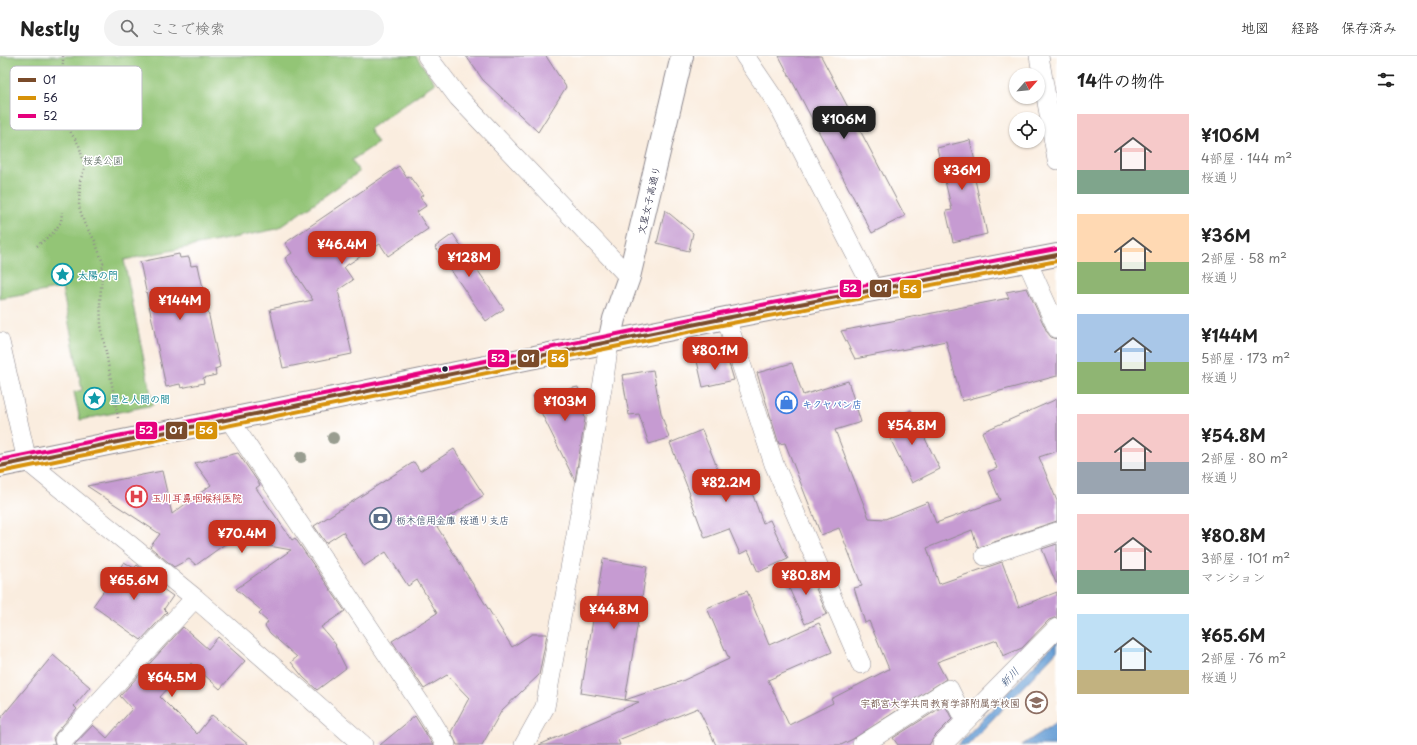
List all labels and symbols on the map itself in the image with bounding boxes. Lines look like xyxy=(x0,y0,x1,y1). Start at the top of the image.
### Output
legend xyxy=(10,66,142,130)
north arrow xyxy=(1009,68,1045,104)
text: 01 xyxy=(43,71,56,88)
text: 56 xyxy=(43,89,58,106)
pin: ¥106M xyxy=(816,106,872,140)
text: 52 xyxy=(43,107,58,124)
park label: 桜美公園 xyxy=(83,152,123,167)
pin: ¥36M xyxy=(938,157,986,191)
street label: 文星女子高通り xyxy=(633,164,663,236)
pin: ¥46.4M xyxy=(309,231,375,265)
pin: ¥128M xyxy=(441,244,497,278)
place icon: 太陽の門 xyxy=(50,261,76,287)
place label: 太陽の門 xyxy=(78,267,118,282)
line badge: 52 xyxy=(839,279,862,298)
text: 52 xyxy=(843,279,857,296)
line badge: 01 xyxy=(869,279,892,298)
text: 01 xyxy=(874,279,888,296)
line badge: 56 xyxy=(899,279,922,299)
text: 56 xyxy=(903,280,918,297)
pin: ¥144M xyxy=(152,287,208,321)
pin: ¥80.1M xyxy=(682,337,748,371)
line badge: 52 xyxy=(487,349,510,368)
text: 52 xyxy=(491,349,505,366)
line badge: 01 xyxy=(517,349,540,368)
text: 01 xyxy=(521,349,535,366)
line badge: 56 xyxy=(547,349,569,368)
text: 56 xyxy=(551,349,566,366)
unlabelled marker xyxy=(440,364,450,374)
place icon: 星と人間の間 xyxy=(82,385,108,411)
pin: ¥103M xyxy=(537,388,593,422)
shop icon: キクヤパン店 xyxy=(773,390,799,416)
place label: 星と人間の間 xyxy=(110,391,170,406)
place label: キクヤパン店 xyxy=(802,396,862,411)
pin: ¥54.8M xyxy=(879,412,945,446)
line badge: 52 xyxy=(135,421,158,440)
text: 52 xyxy=(139,421,153,438)
line badge: 01 xyxy=(165,421,188,440)
text: 01 xyxy=(169,421,183,438)
line badge: 56 xyxy=(195,421,218,440)
text: 56 xyxy=(199,421,214,438)
pin: ¥82.2M xyxy=(693,469,759,503)
hospital icon: 玉川耳鼻咽喉科医院 xyxy=(123,484,149,510)
place label: 玉川耳鼻咽喉科医院 xyxy=(152,490,242,505)
bank icon: 栃木信用金庫 桜通り支店 xyxy=(368,506,394,532)
place label: 栃木信用金庫 桜通り支店 xyxy=(396,512,509,527)
pin: ¥70.4M xyxy=(209,520,275,554)
pin: ¥80.8M xyxy=(773,562,839,596)
pin: ¥65.6M xyxy=(101,567,167,601)
pin: ¥44.8M xyxy=(581,596,647,630)
water label: 新川 xyxy=(995,663,1023,691)
pin: ¥64.5M xyxy=(139,664,205,698)
school or university icon: 宇都宮大学共同教育学部附属学校園 xyxy=(1023,689,1049,715)
place label: 宇都宮大学共同教育学部附属学校園 xyxy=(860,695,1020,710)

